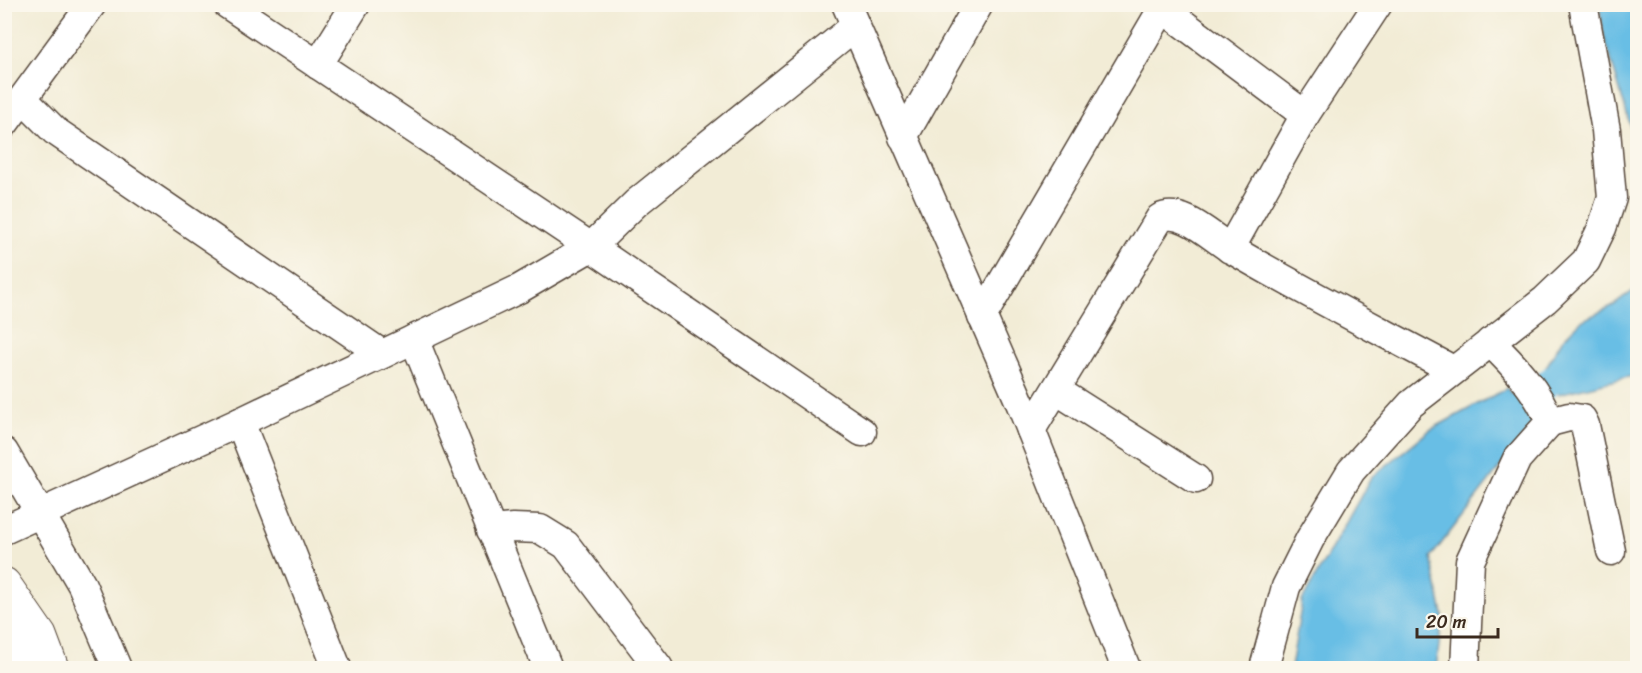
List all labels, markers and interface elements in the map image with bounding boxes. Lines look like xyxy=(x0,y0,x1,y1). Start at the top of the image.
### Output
scale bar xyxy=(1417,601,1498,639)
text: 20 m xyxy=(1426,606,1466,638)

